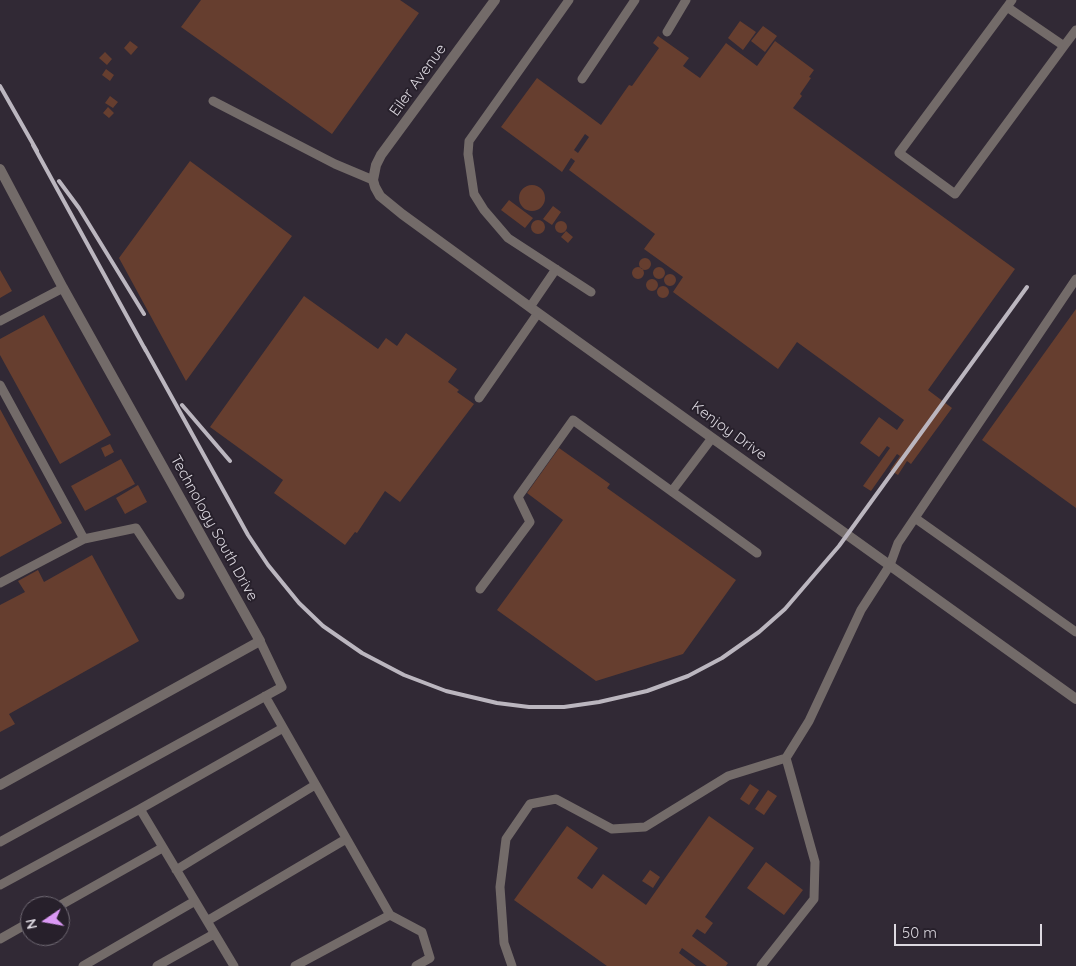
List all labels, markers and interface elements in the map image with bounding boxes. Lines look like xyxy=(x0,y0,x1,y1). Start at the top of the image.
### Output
street label: Eiler Avenue xyxy=(386,40,450,120)
street label: Kenjoy Drive xyxy=(688,398,770,464)
street label: Technology South Drive xyxy=(166,452,262,604)
north arrow xyxy=(20,896,70,946)
scale bar xyxy=(896,914,1044,946)
text: N xyxy=(21,917,41,931)
text: 50 m xyxy=(902,923,937,942)

